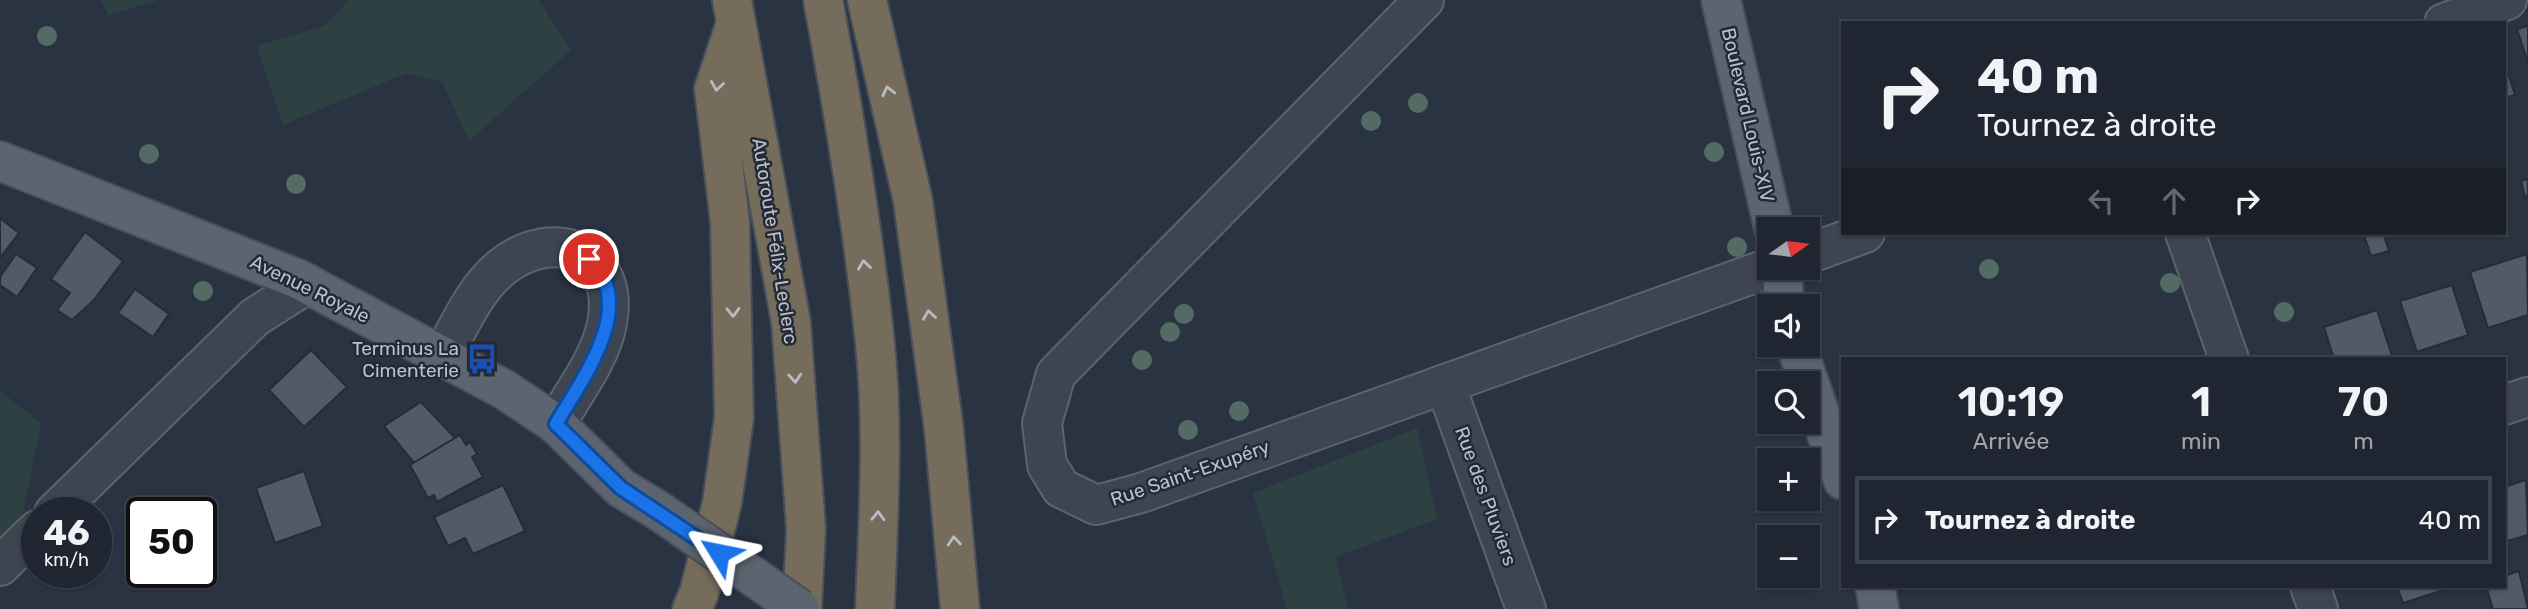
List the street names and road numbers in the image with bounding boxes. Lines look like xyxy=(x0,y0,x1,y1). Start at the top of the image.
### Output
street label: Boulevard Louis-XIV xyxy=(1717,25,1779,205)
street label: Autoroute Félix-Leclerc xyxy=(747,136,803,346)
street label: Avenue Royale xyxy=(247,250,373,328)
street label: Rue des Pluviers xyxy=(1450,423,1522,569)
street label: Rue Saint-Exupéry xyxy=(1107,435,1273,511)

